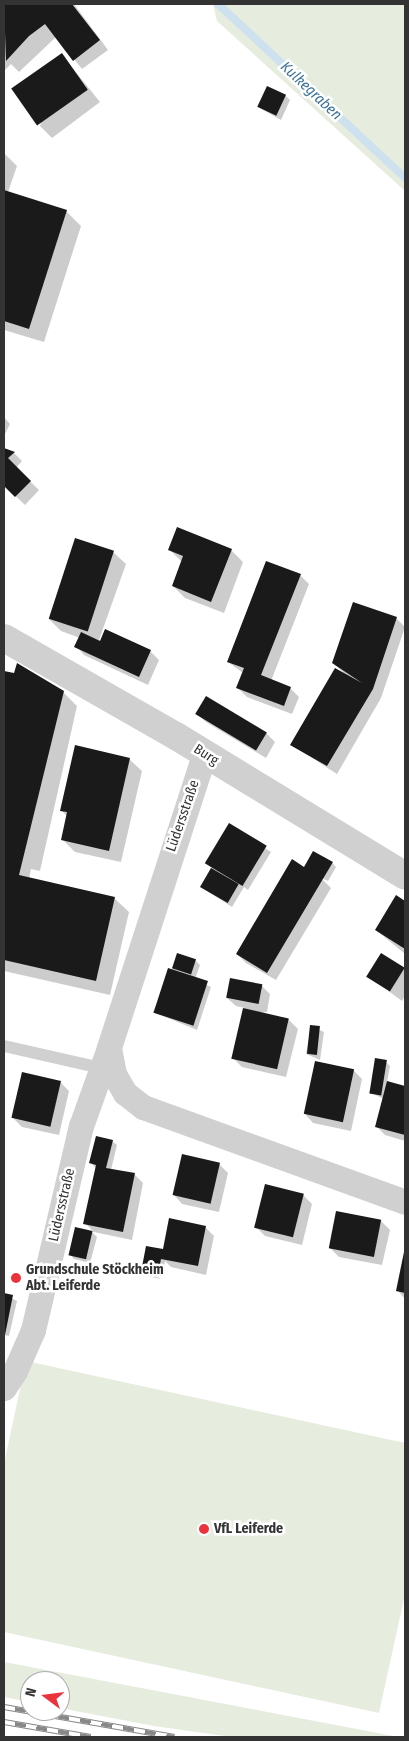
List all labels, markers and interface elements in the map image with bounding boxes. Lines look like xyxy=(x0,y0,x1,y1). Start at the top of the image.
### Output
water label: Kulkegraben xyxy=(277,58,345,124)
street label: Burg xyxy=(190,741,222,769)
street label: Lüdersstraße xyxy=(163,778,203,854)
street label: Lüdersstraße xyxy=(45,1167,79,1243)
place label: Grundschule Stöckheim Abt. Leiferde xyxy=(26,1262,164,1294)
marker: Grundschule Stöckheim Abt. Leiferde xyxy=(10,1272,22,1284)
place label: VfL Leiferde xyxy=(214,1521,283,1537)
marker: VfL Leiferde xyxy=(198,1523,210,1535)
north arrow xyxy=(20,1671,70,1721)
text: N xyxy=(22,1686,40,1699)

